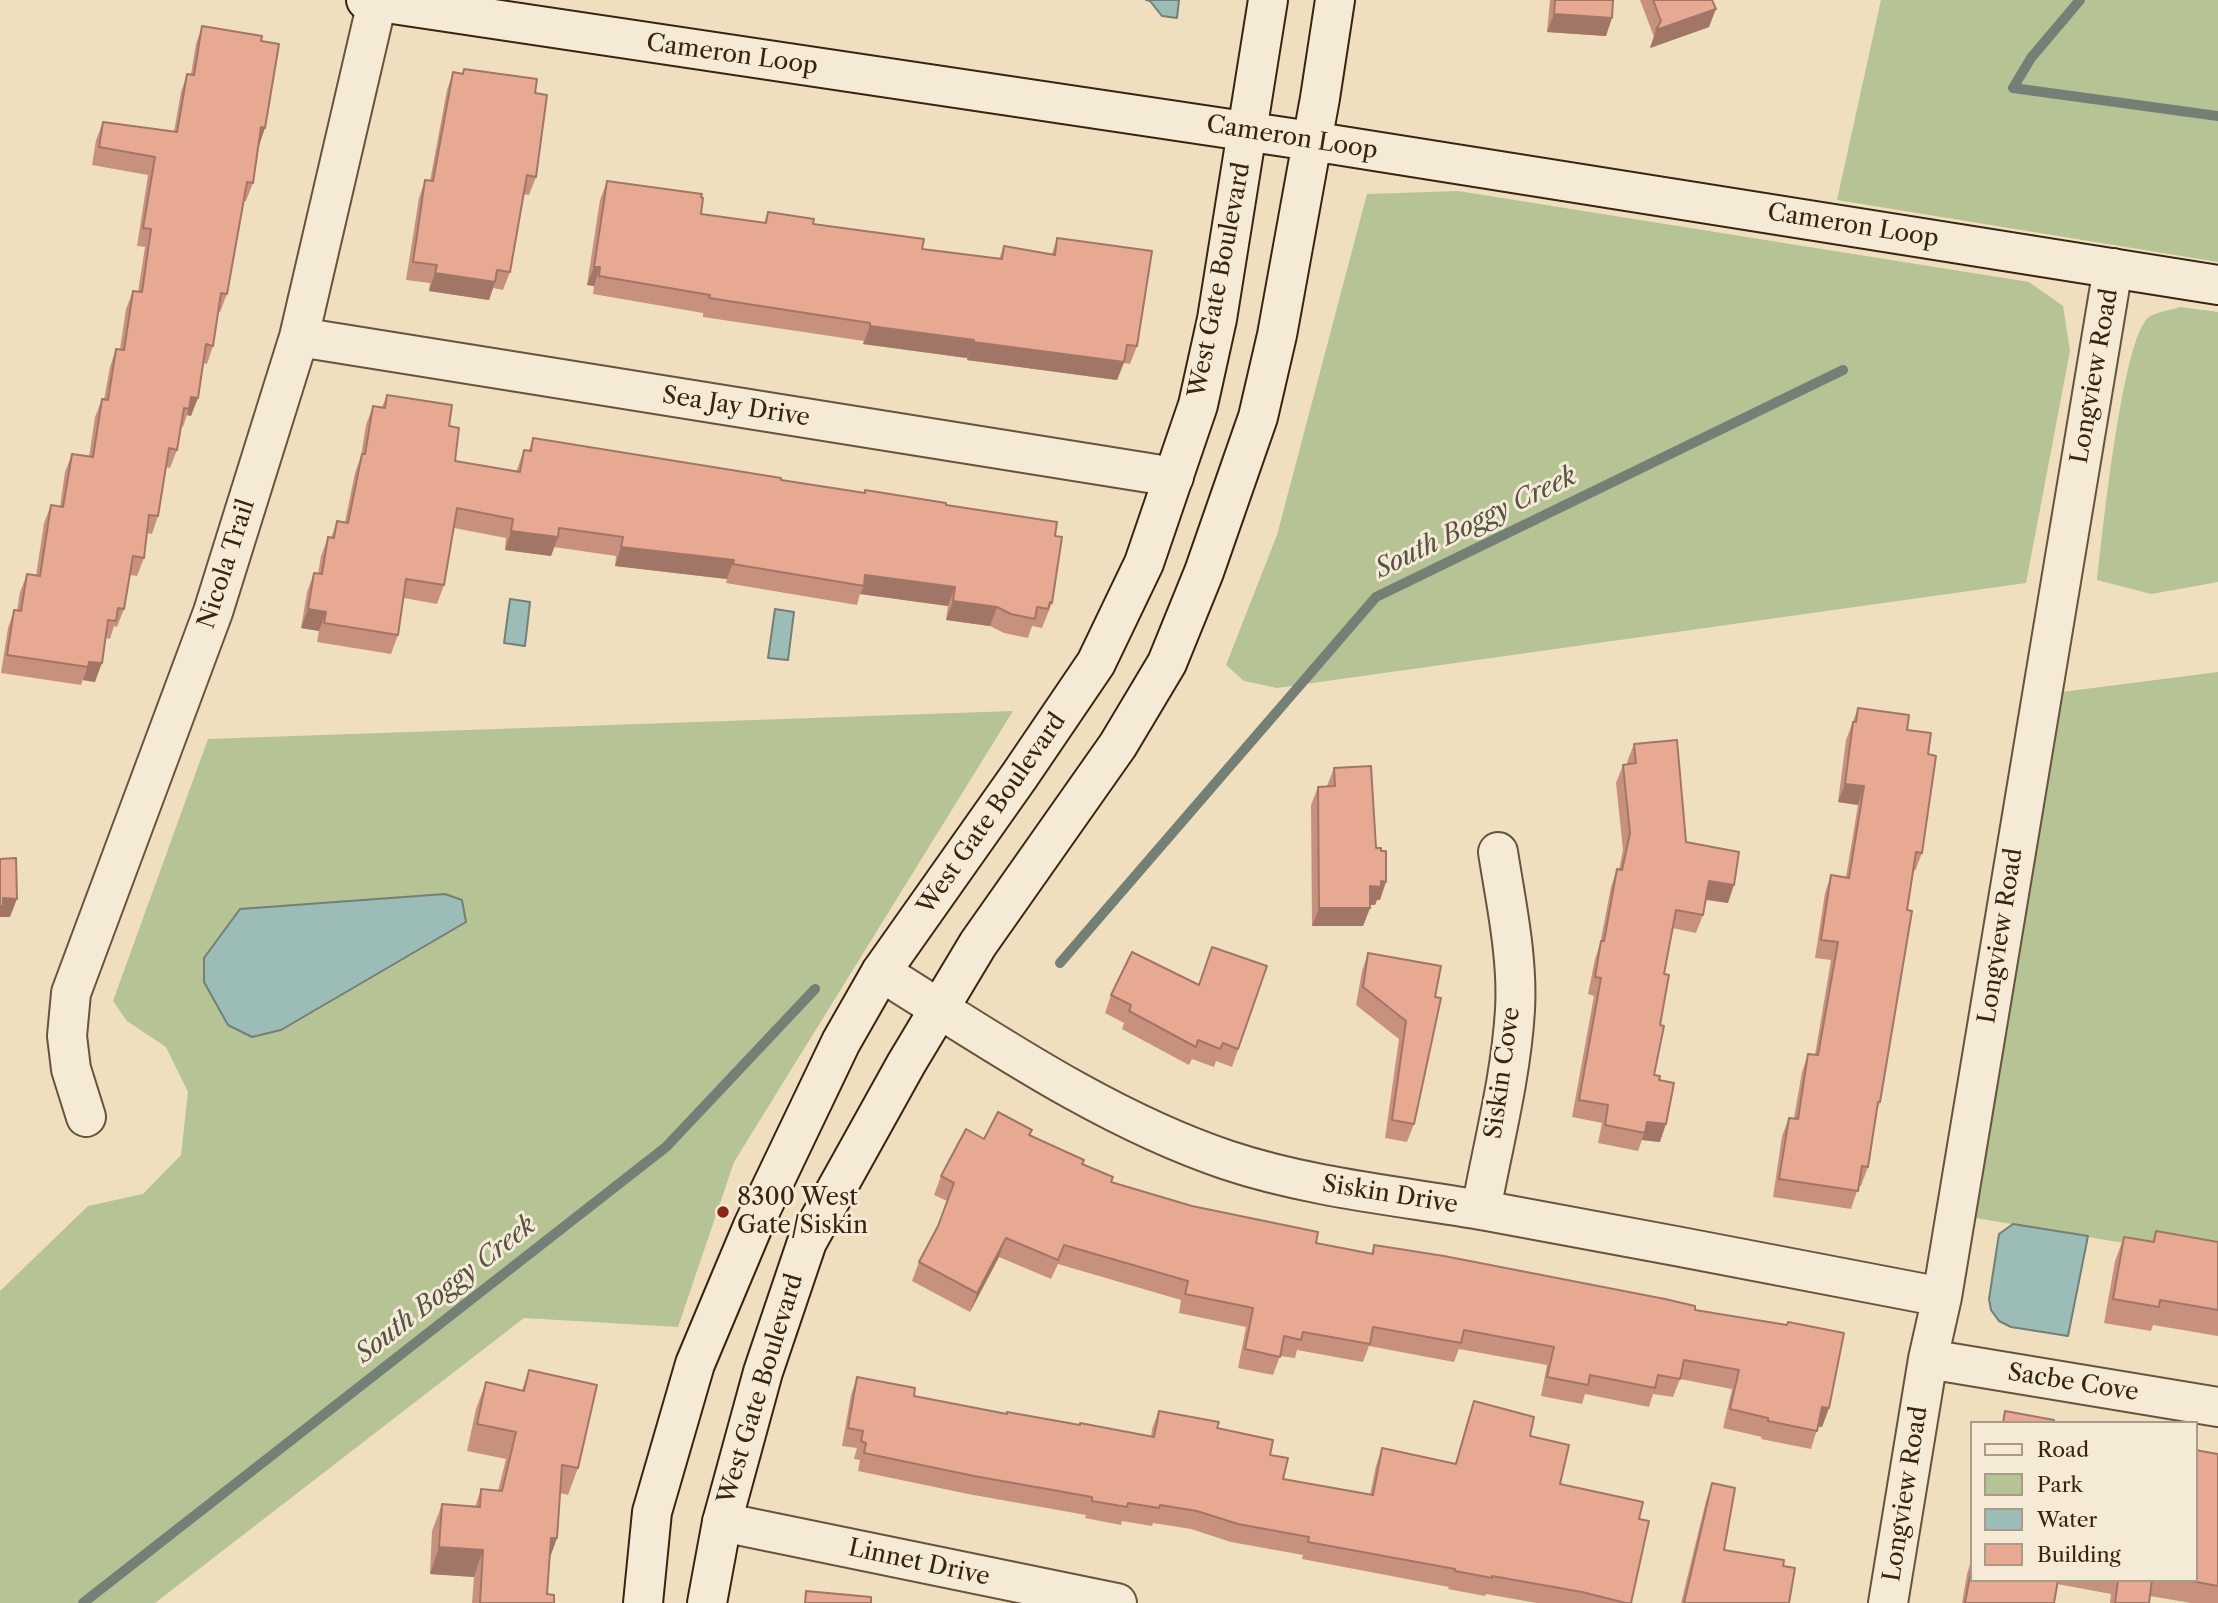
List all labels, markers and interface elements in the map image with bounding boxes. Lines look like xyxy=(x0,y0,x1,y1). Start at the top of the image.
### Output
street label: Cameron Loop xyxy=(644,29,820,81)
street label: Cameron Loop xyxy=(1204,110,1380,166)
street label: West Gate Boulevard xyxy=(1183,160,1257,400)
street label: Cameron Loop xyxy=(1765,198,1941,254)
street label: Longview Road xyxy=(2065,286,2125,466)
street label: Sea Jay Drive xyxy=(660,381,812,433)
water label: South Boggy Creek xyxy=(1370,461,1582,585)
street label: Nicola Trail xyxy=(193,496,261,632)
street label: West Gate Boulevard xyxy=(912,708,1072,920)
street label: Longview Road xyxy=(1973,846,2029,1026)
street label: Siskin Cove xyxy=(1479,1005,1527,1141)
street label: Siskin Drive xyxy=(1320,1170,1460,1220)
place label: 8300 West Gate/Siskin xyxy=(737,1184,868,1240)
marker: 8300 West Gate/Siskin xyxy=(715,1204,731,1220)
water label: South Boggy Creek xyxy=(350,1210,542,1370)
street label: West Gate Boulevard xyxy=(712,1271,810,1507)
street label: Sacbe Cove xyxy=(2006,1358,2140,1408)
street label: Longview Road xyxy=(1878,1404,1934,1584)
legend xyxy=(1969,1421,2197,1582)
text: Road xyxy=(2037,1437,2089,1462)
text: Park xyxy=(2037,1472,2083,1497)
text: Water xyxy=(2037,1507,2097,1532)
street label: Linnet Drive xyxy=(846,1534,992,1592)
text: Building xyxy=(2037,1542,2121,1567)

